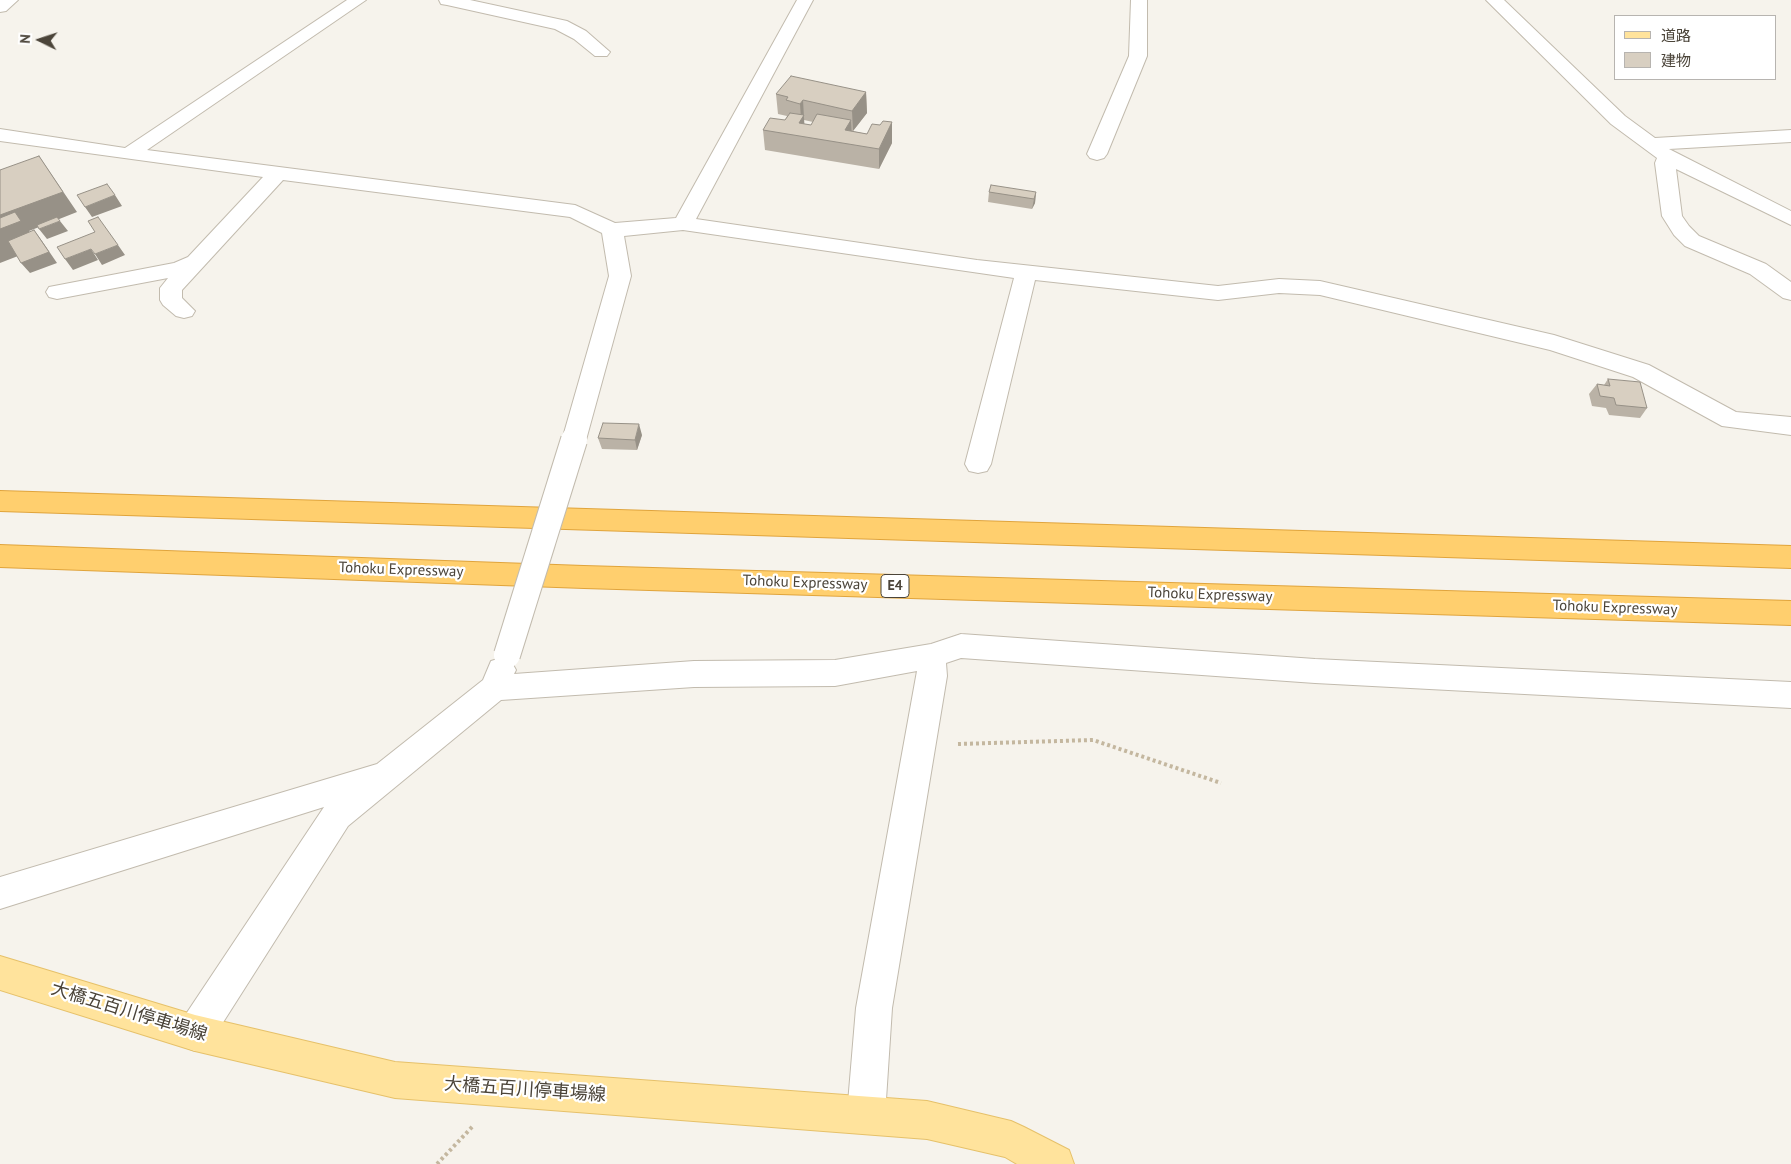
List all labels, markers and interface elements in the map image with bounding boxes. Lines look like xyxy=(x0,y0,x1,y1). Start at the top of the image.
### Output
north arrow xyxy=(15,15,65,65)
legend xyxy=(1614,15,1776,80)
text: 道路 xyxy=(1661,26,1691,45)
text: N xyxy=(16,34,34,44)
text: 建物 xyxy=(1661,51,1691,70)
street label: Tohoku Expressway xyxy=(338,559,464,581)
street label: Tohoku Expressway xyxy=(742,572,868,594)
road number: E4 xyxy=(881,574,909,598)
street label: Tohoku Expressway xyxy=(1147,584,1273,606)
street label: Tohoku Expressway xyxy=(1552,597,1678,619)
street label: 大橋五百川停車場線 xyxy=(48,978,210,1046)
street label: 大橋五百川停車場線 xyxy=(443,1074,607,1106)

